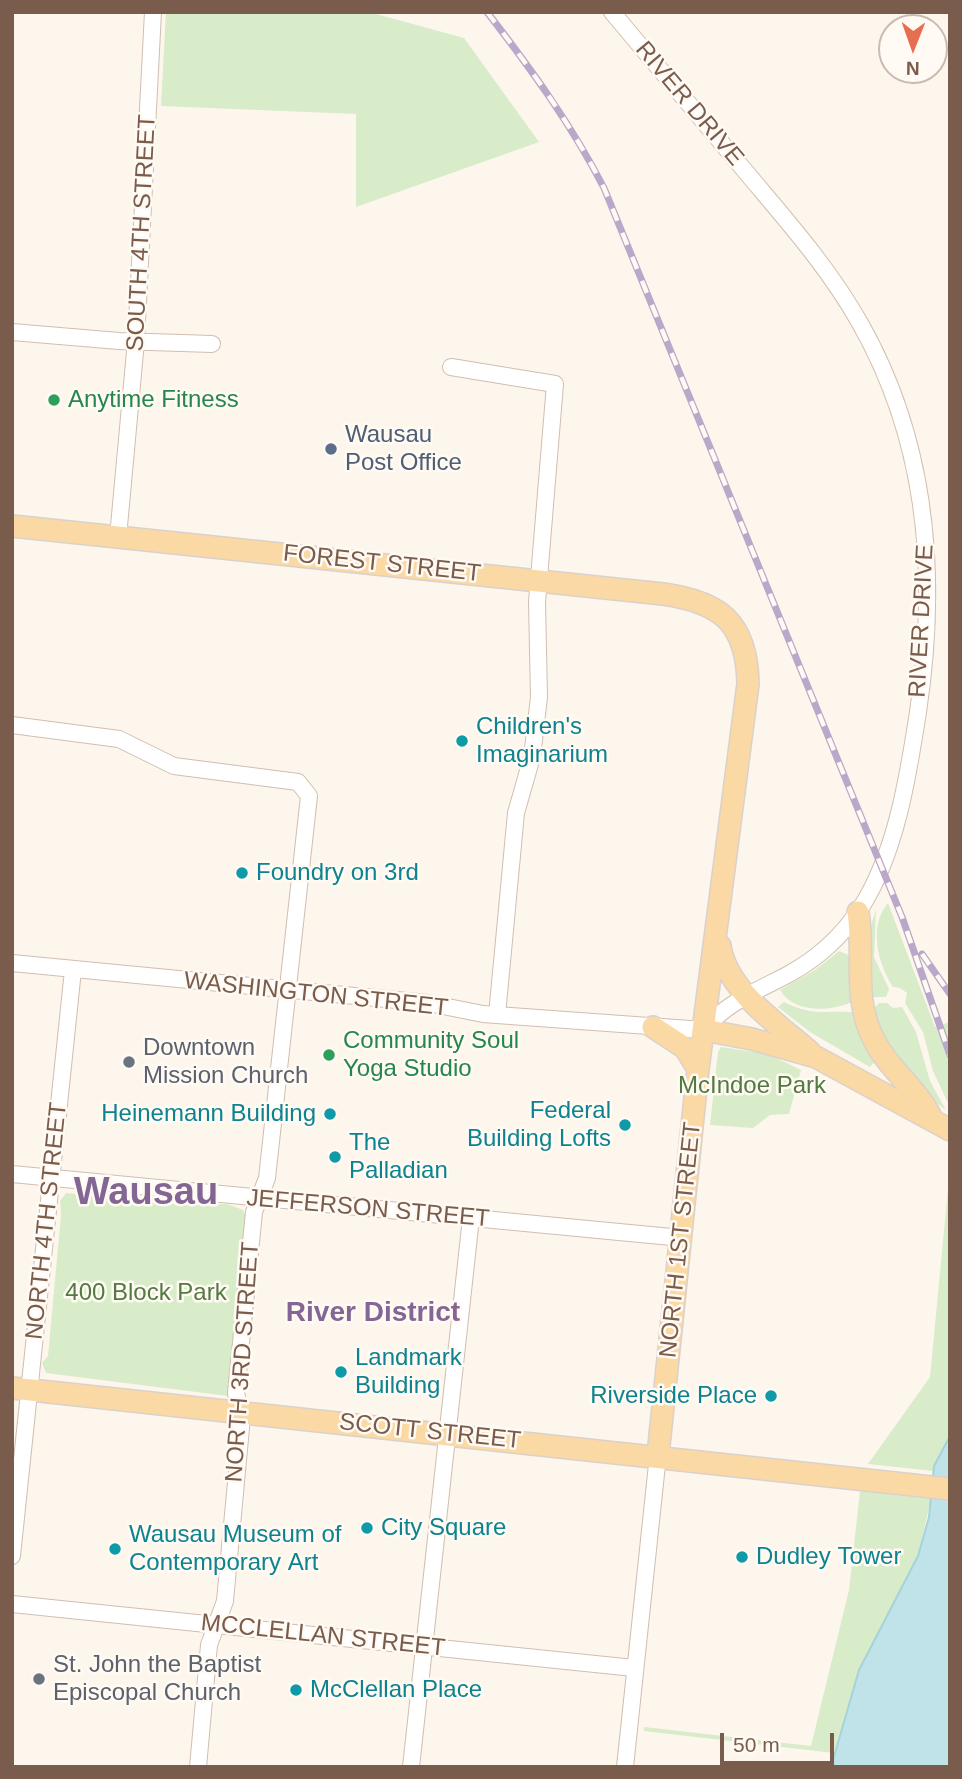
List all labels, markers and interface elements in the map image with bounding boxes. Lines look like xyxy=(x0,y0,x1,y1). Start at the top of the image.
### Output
north arrow xyxy=(878,14,948,84)
street label: RIVER DRIVE xyxy=(629,36,749,172)
text: N xyxy=(906,58,920,79)
street label: SOUTH 4TH STREET xyxy=(121,114,163,352)
place label: Anytime Fitness xyxy=(68,386,239,414)
marker: Anytime Fitness xyxy=(46,392,62,408)
place label: Wausau Post Office xyxy=(345,421,462,477)
marker: Wausau Post Office xyxy=(323,441,339,457)
street label: FOREST STREET xyxy=(282,539,482,589)
street label: RIVER DRIVE xyxy=(904,544,940,698)
place label: Children's Imaginarium xyxy=(476,713,608,769)
marker: Children's Imaginarium xyxy=(454,733,470,749)
place label: Foundry on 3rd xyxy=(256,859,419,887)
marker: Foundry on 3rd xyxy=(234,865,250,881)
street label: WASHINGTON STREET xyxy=(183,967,449,1023)
place label: Community Soul Yoga Studio xyxy=(343,1027,519,1083)
place label: Downtown Mission Church xyxy=(143,1034,308,1090)
marker: Community Soul Yoga Studio xyxy=(321,1047,337,1063)
marker: Downtown Mission Church xyxy=(121,1054,137,1070)
park label: McIndoe Park xyxy=(678,1072,826,1100)
place label: Federal Building Lofts xyxy=(467,1097,611,1153)
place label: Heinemann Building xyxy=(101,1100,316,1128)
street label: NORTH 4TH STREET xyxy=(20,1101,74,1341)
marker: Heinemann Building xyxy=(322,1106,338,1122)
marker: Federal Building Lofts xyxy=(617,1117,633,1133)
street label: NORTH 1ST STREET xyxy=(654,1121,708,1359)
place label: The Palladian xyxy=(349,1129,448,1185)
marker: The Palladian xyxy=(327,1149,343,1165)
district label: Wausau xyxy=(74,1171,218,1217)
street label: JEFFERSON STREET xyxy=(245,1184,491,1234)
street label: NORTH 3RD STREET xyxy=(220,1241,266,1483)
park label: 400 Block Park xyxy=(65,1279,227,1307)
district label: River District xyxy=(286,1296,460,1330)
place label: Landmark Building xyxy=(355,1344,462,1400)
marker: Landmark Building xyxy=(333,1364,349,1380)
place label: Riverside Place xyxy=(590,1382,757,1410)
marker: Riverside Place xyxy=(763,1388,779,1404)
street label: SCOTT STREET xyxy=(338,1408,522,1456)
place label: City Square xyxy=(381,1514,506,1542)
marker: City Square xyxy=(359,1520,375,1536)
place label: Wausau Museum of Contemporary Art xyxy=(129,1521,342,1577)
marker: Wausau Museum of Contemporary Art xyxy=(107,1541,123,1557)
place label: Dudley Tower xyxy=(756,1543,901,1571)
marker: Dudley Tower xyxy=(734,1549,750,1565)
street label: MCCLELLAN STREET xyxy=(199,1609,447,1663)
place label: St. John the Baptist Episcopal Church xyxy=(53,1651,261,1707)
marker: St. John the Baptist Episcopal Church xyxy=(31,1671,47,1687)
place label: McClellan Place xyxy=(310,1676,482,1704)
marker: McClellan Place xyxy=(288,1682,304,1698)
scale bar xyxy=(724,1720,838,1764)
text: 50 m xyxy=(733,1733,780,1756)

